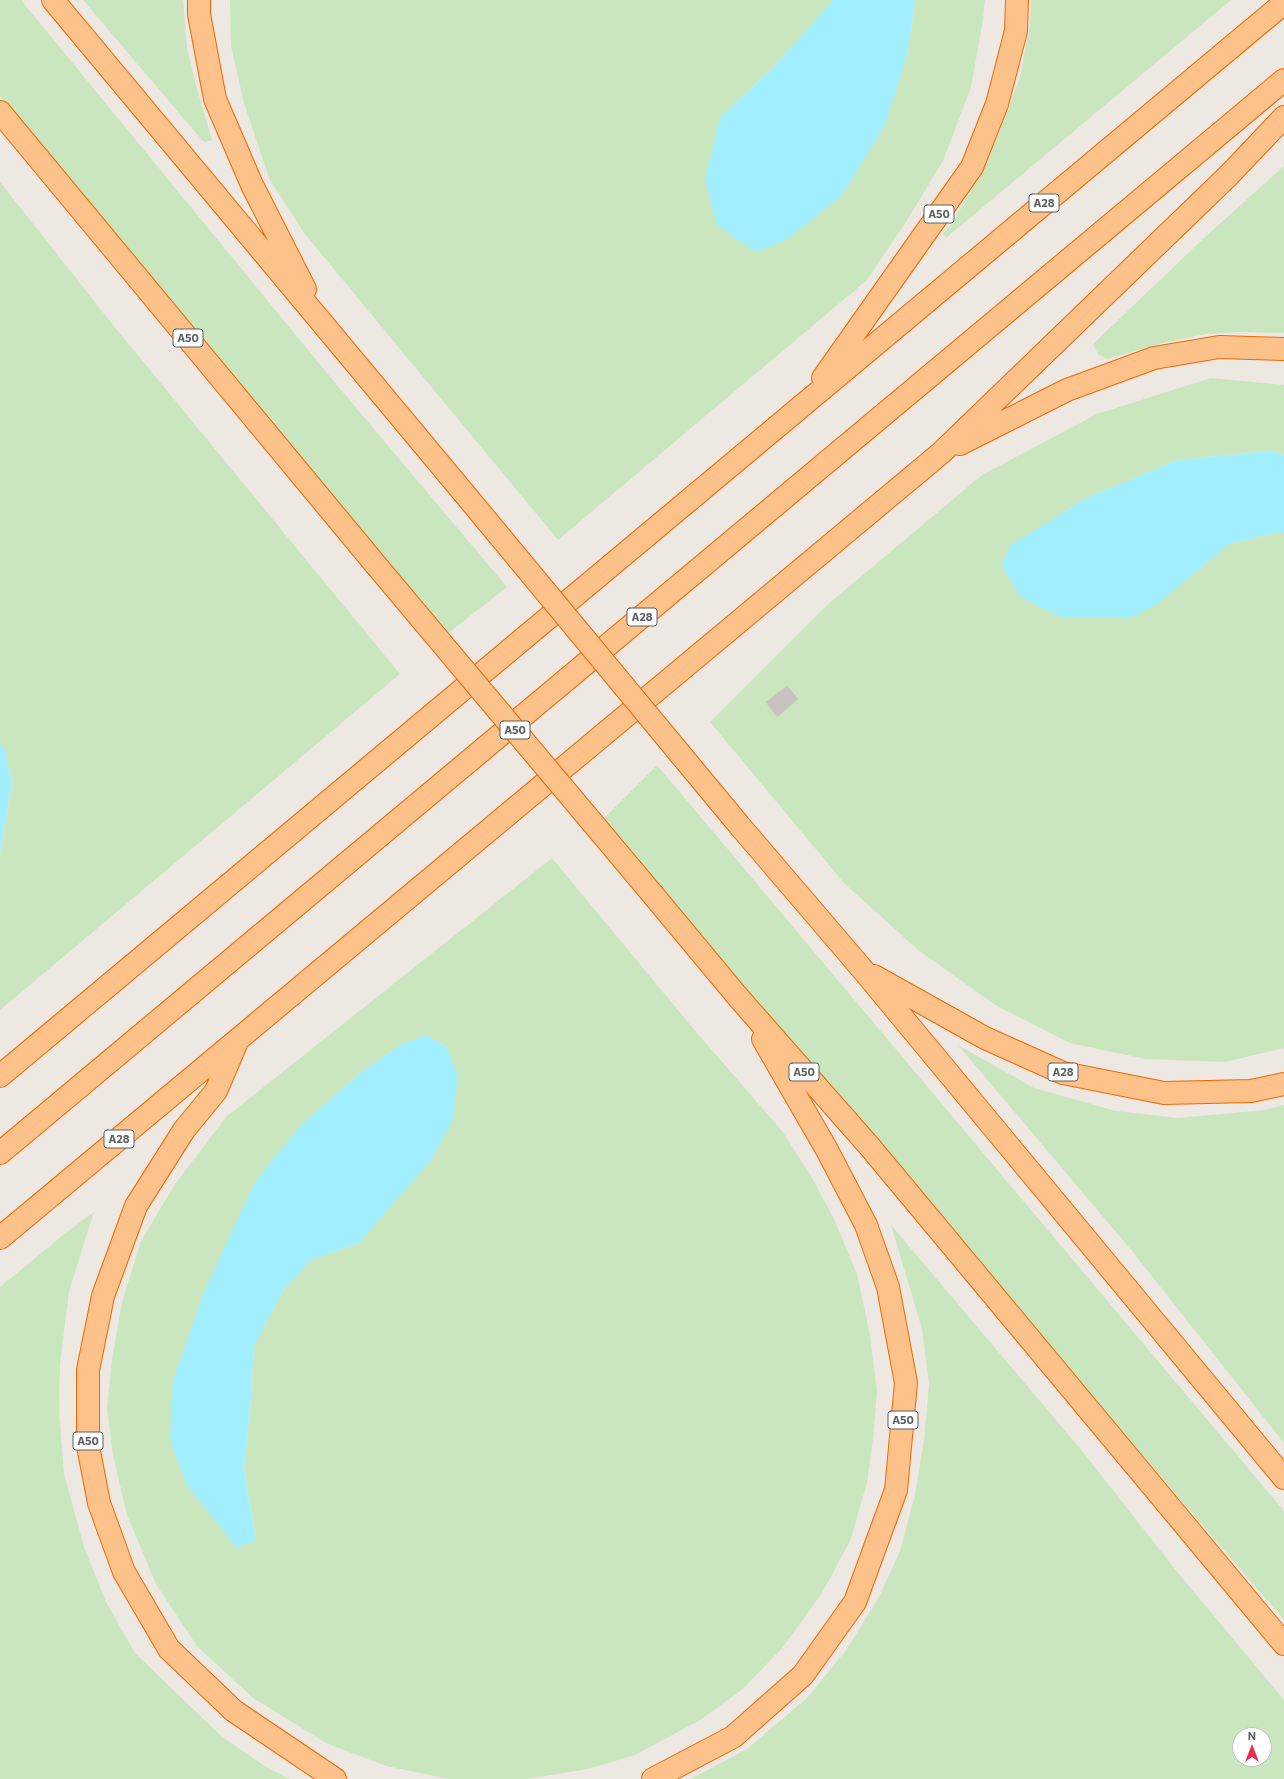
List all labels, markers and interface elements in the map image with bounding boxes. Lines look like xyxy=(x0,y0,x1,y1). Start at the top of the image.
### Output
road number: A28 xyxy=(1029,194,1059,212)
road number: A50 xyxy=(924,205,954,223)
road number: A50 xyxy=(173,329,203,347)
road number: A28 xyxy=(627,608,657,626)
road number: A50 xyxy=(500,721,530,739)
road number: A50 xyxy=(789,1063,819,1081)
road number: A28 xyxy=(1048,1063,1078,1081)
road number: A28 xyxy=(104,1130,134,1148)
road number: A50 xyxy=(888,1411,918,1429)
road number: A50 xyxy=(73,1432,103,1450)
north arrow xyxy=(1232,1727,1272,1767)
text: N xyxy=(1248,1729,1256,1742)

